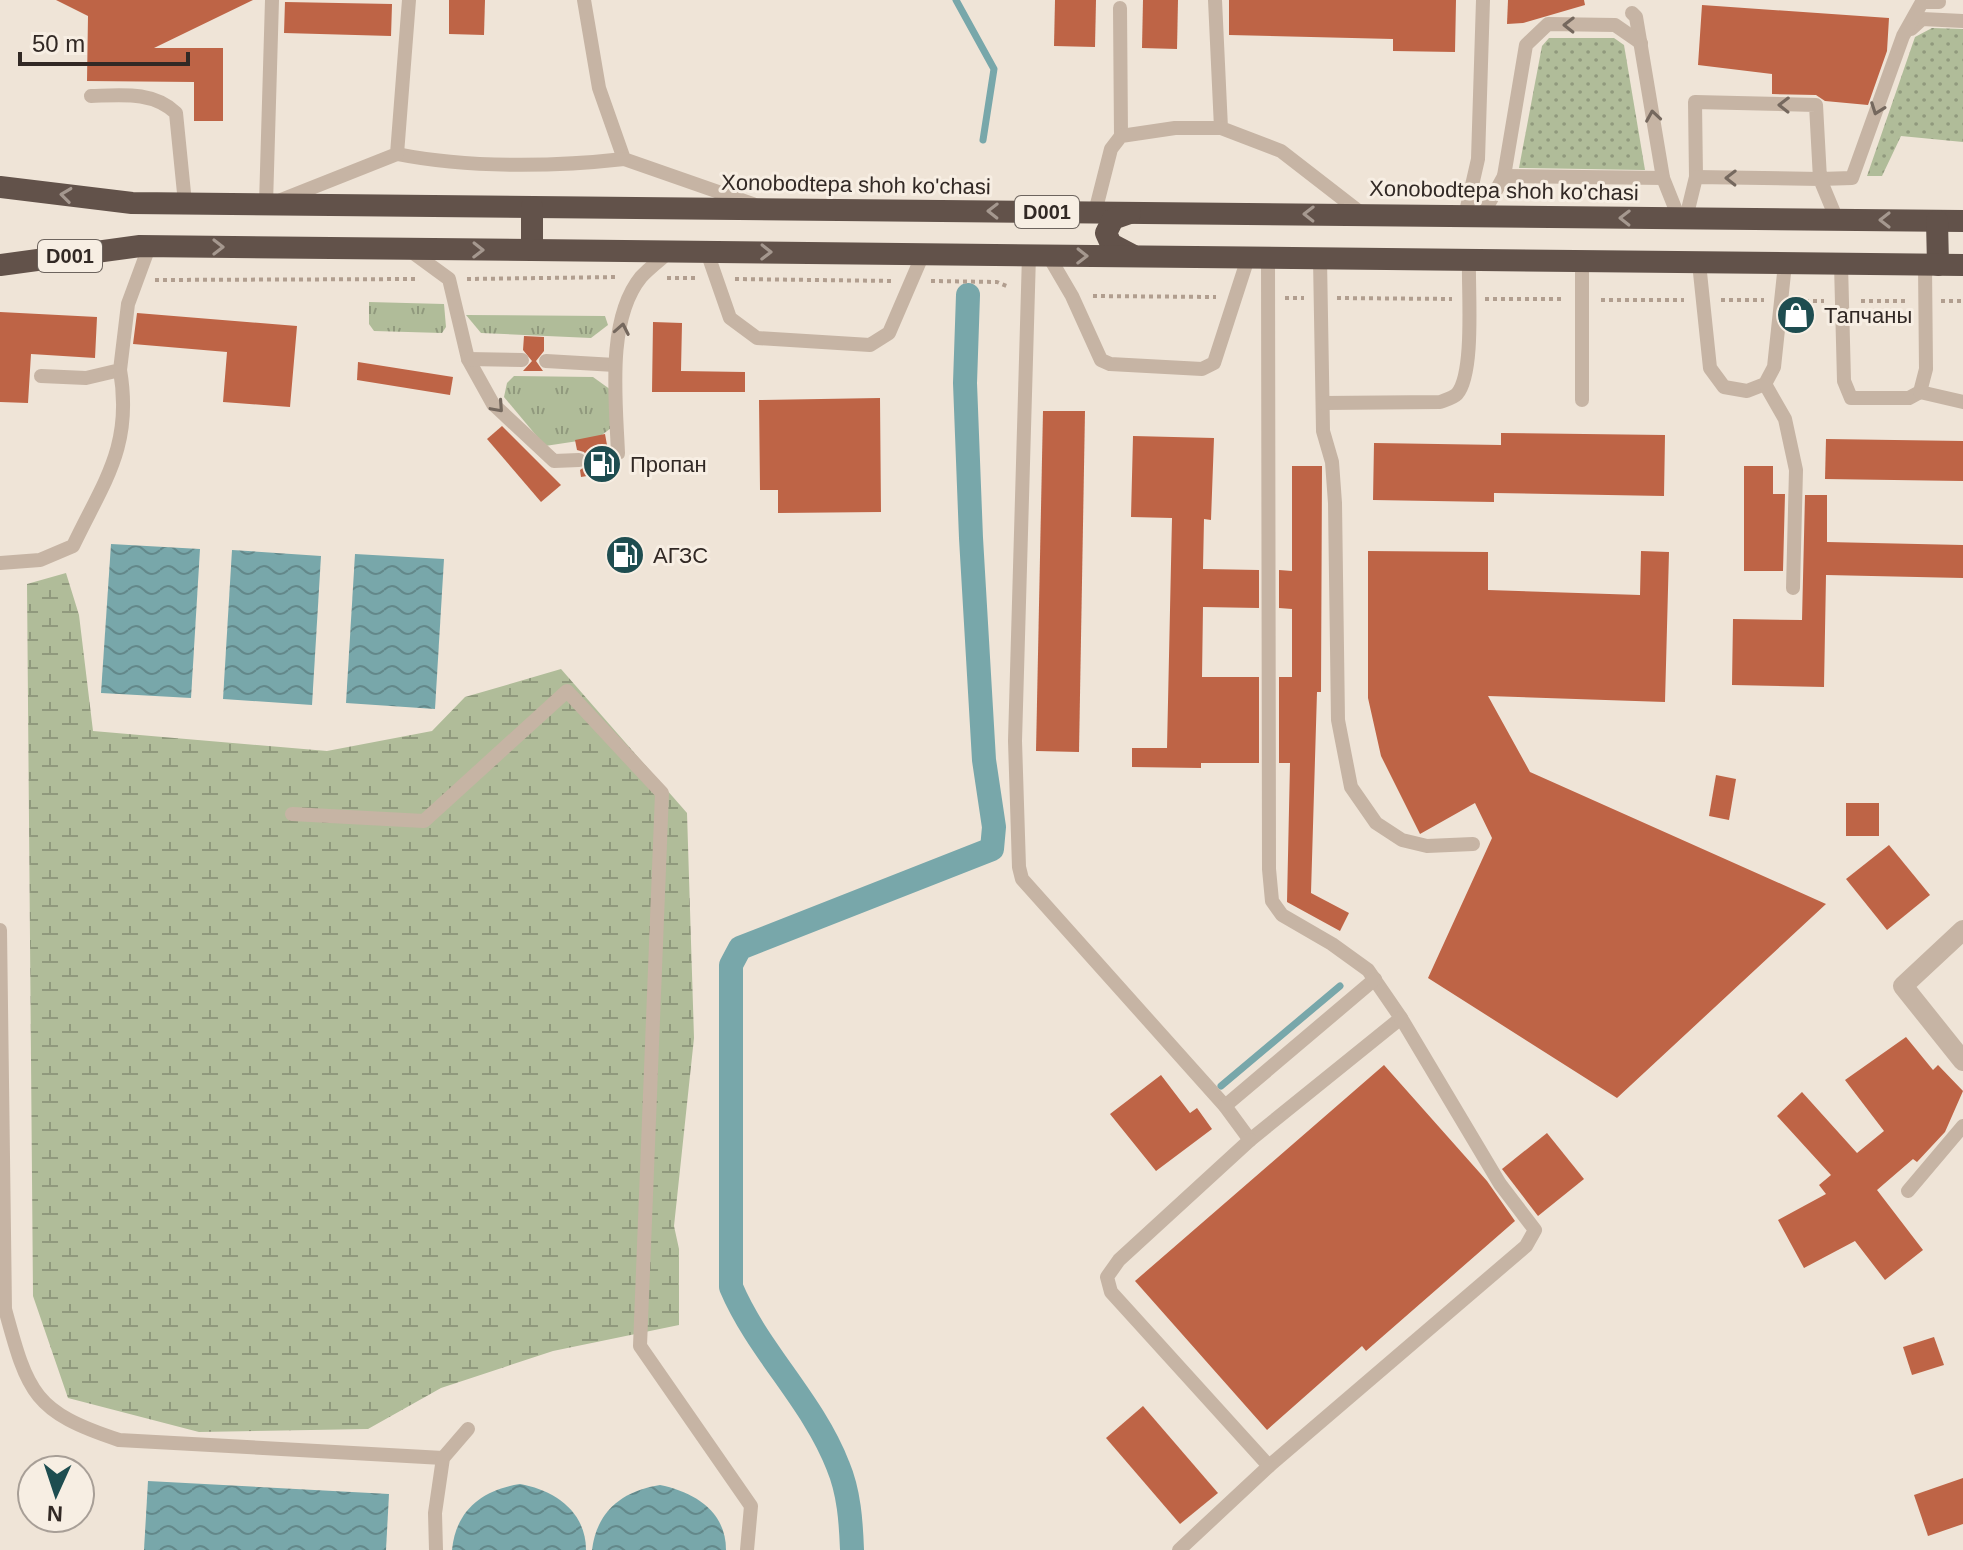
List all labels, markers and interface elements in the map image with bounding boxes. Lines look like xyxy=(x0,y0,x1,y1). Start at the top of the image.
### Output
scale bar xyxy=(20,16,188,66)
one-way arrow xyxy=(1562,16,1575,33)
text: 50 m xyxy=(32,30,85,57)
one-way arrow xyxy=(1777,96,1790,113)
one-way arrow xyxy=(1870,102,1886,116)
one-way arrow xyxy=(1645,109,1662,123)
one-way arrow xyxy=(1724,169,1737,186)
street label: Xonobodtepa shoh ko'chasi xyxy=(721,170,991,199)
street label: Xonobodtepa shoh ko'chasi xyxy=(1369,176,1639,205)
one-way arrow xyxy=(59,187,73,204)
road number: D001 xyxy=(1015,196,1079,228)
one-way arrow xyxy=(986,203,999,220)
one-way arrow xyxy=(1302,206,1315,223)
one-way arrow xyxy=(1618,209,1631,227)
one-way arrow xyxy=(1878,211,1891,229)
one-way arrow xyxy=(212,238,225,256)
road number: D001 xyxy=(38,240,102,272)
one-way arrow xyxy=(472,241,485,258)
one-way arrow xyxy=(760,244,773,261)
one-way arrow xyxy=(1076,247,1089,265)
shop icon: Тапчаны xyxy=(1775,294,1817,336)
place label: Тапчаны xyxy=(1824,303,1912,328)
one-way arrow xyxy=(612,322,629,336)
one-way arrow xyxy=(488,397,503,412)
fuel station icon: Пропан xyxy=(581,443,623,485)
place label: Пропан xyxy=(630,452,707,477)
fuel station icon: АГЗС xyxy=(604,534,646,576)
place label: АГЗС xyxy=(653,543,708,568)
north arrow xyxy=(16,1454,96,1534)
text: N xyxy=(46,1501,64,1526)

